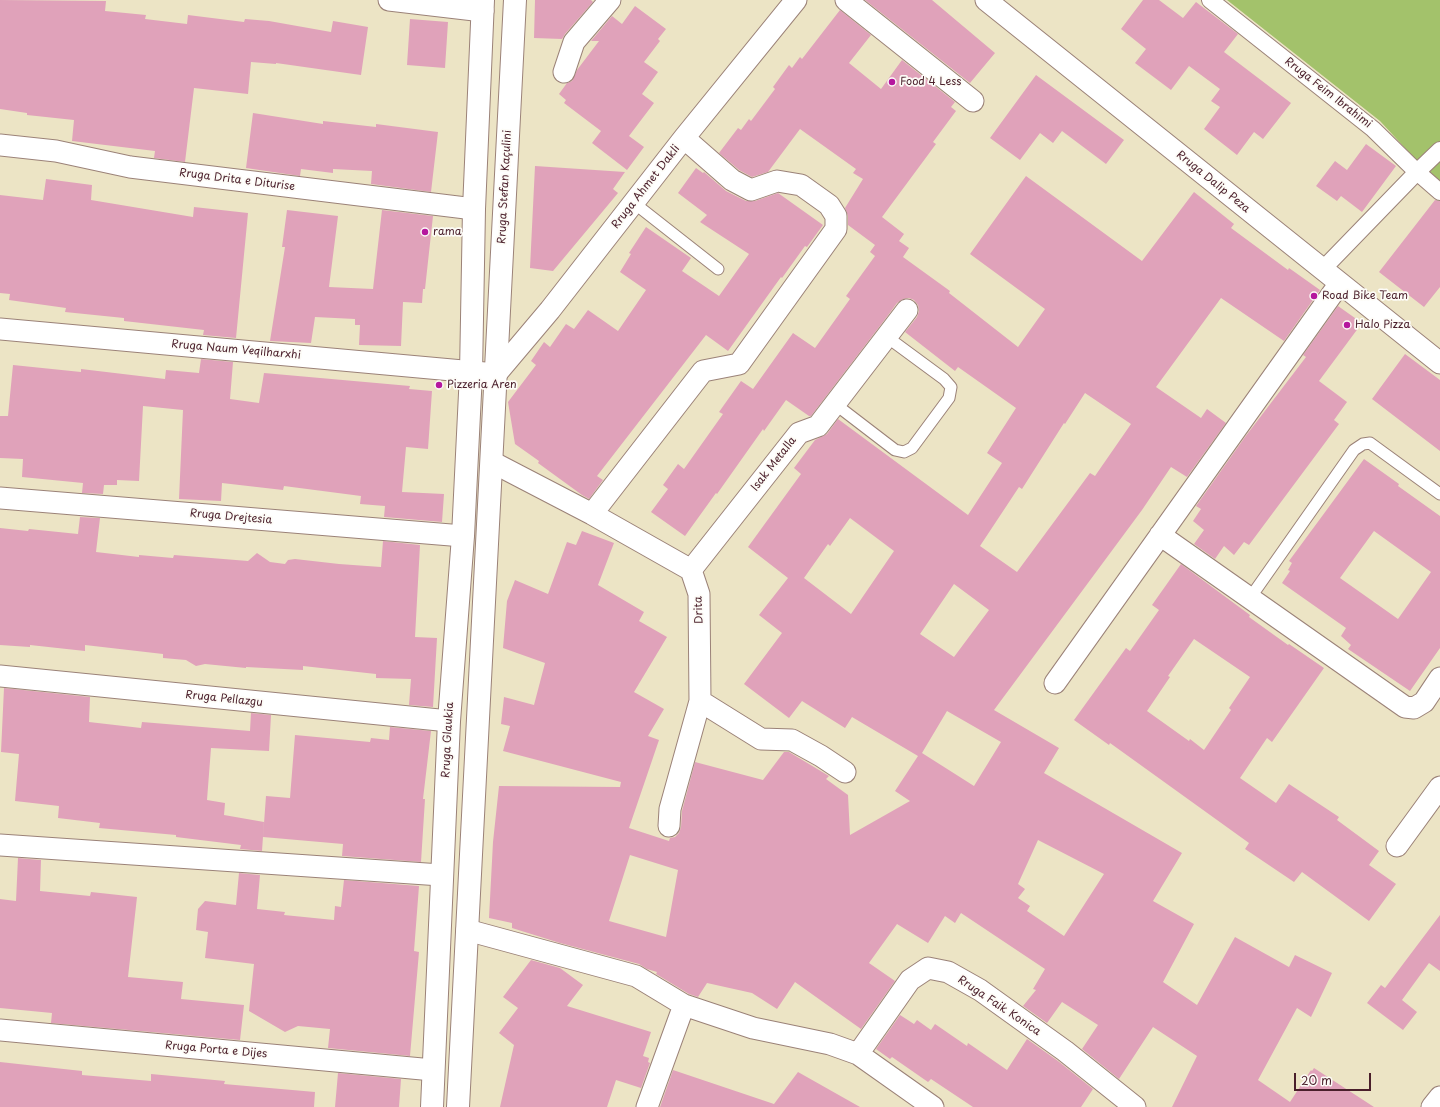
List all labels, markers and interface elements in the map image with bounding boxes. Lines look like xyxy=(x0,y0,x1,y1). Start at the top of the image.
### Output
street label: Rruga Feim Ibrahimi xyxy=(1282,55,1374,131)
place label: Food 4 Less xyxy=(900,75,962,89)
marker: Food 4 Less xyxy=(887,77,897,87)
street label: Rruga Stefan Kaçulini xyxy=(495,130,515,244)
street label: Rruga Ahmet Dakli xyxy=(609,142,683,232)
street label: Rruga Dalip Peza xyxy=(1174,148,1252,216)
street label: Rruga Drita e Diturise xyxy=(178,166,296,194)
place label: rama xyxy=(433,225,462,239)
marker: rama xyxy=(420,227,430,237)
place label: Road Bike Team xyxy=(1322,289,1408,303)
marker: Road Bike Team xyxy=(1309,291,1319,301)
place label: Halo Pizza xyxy=(1355,318,1410,332)
marker: Halo Pizza xyxy=(1342,320,1352,330)
street label: Rruga Naum Veqilharxhi xyxy=(171,338,301,362)
place label: Pizzeria Aren xyxy=(447,378,517,392)
marker: Pizzeria Aren xyxy=(434,380,444,390)
street label: Isak Metalla xyxy=(749,434,799,494)
street label: Rruga Drejtesia xyxy=(189,507,273,527)
street label: Drita xyxy=(692,596,706,624)
street label: Rruga Pellazgu xyxy=(185,688,263,710)
street label: Rruga Glaukia xyxy=(439,702,457,778)
street label: Rruga Faik Konica xyxy=(955,973,1043,1039)
street label: Rruga Porta e Dijes xyxy=(164,1039,268,1061)
scale bar xyxy=(1296,1065,1373,1091)
text: 20 m xyxy=(1301,1071,1332,1089)

